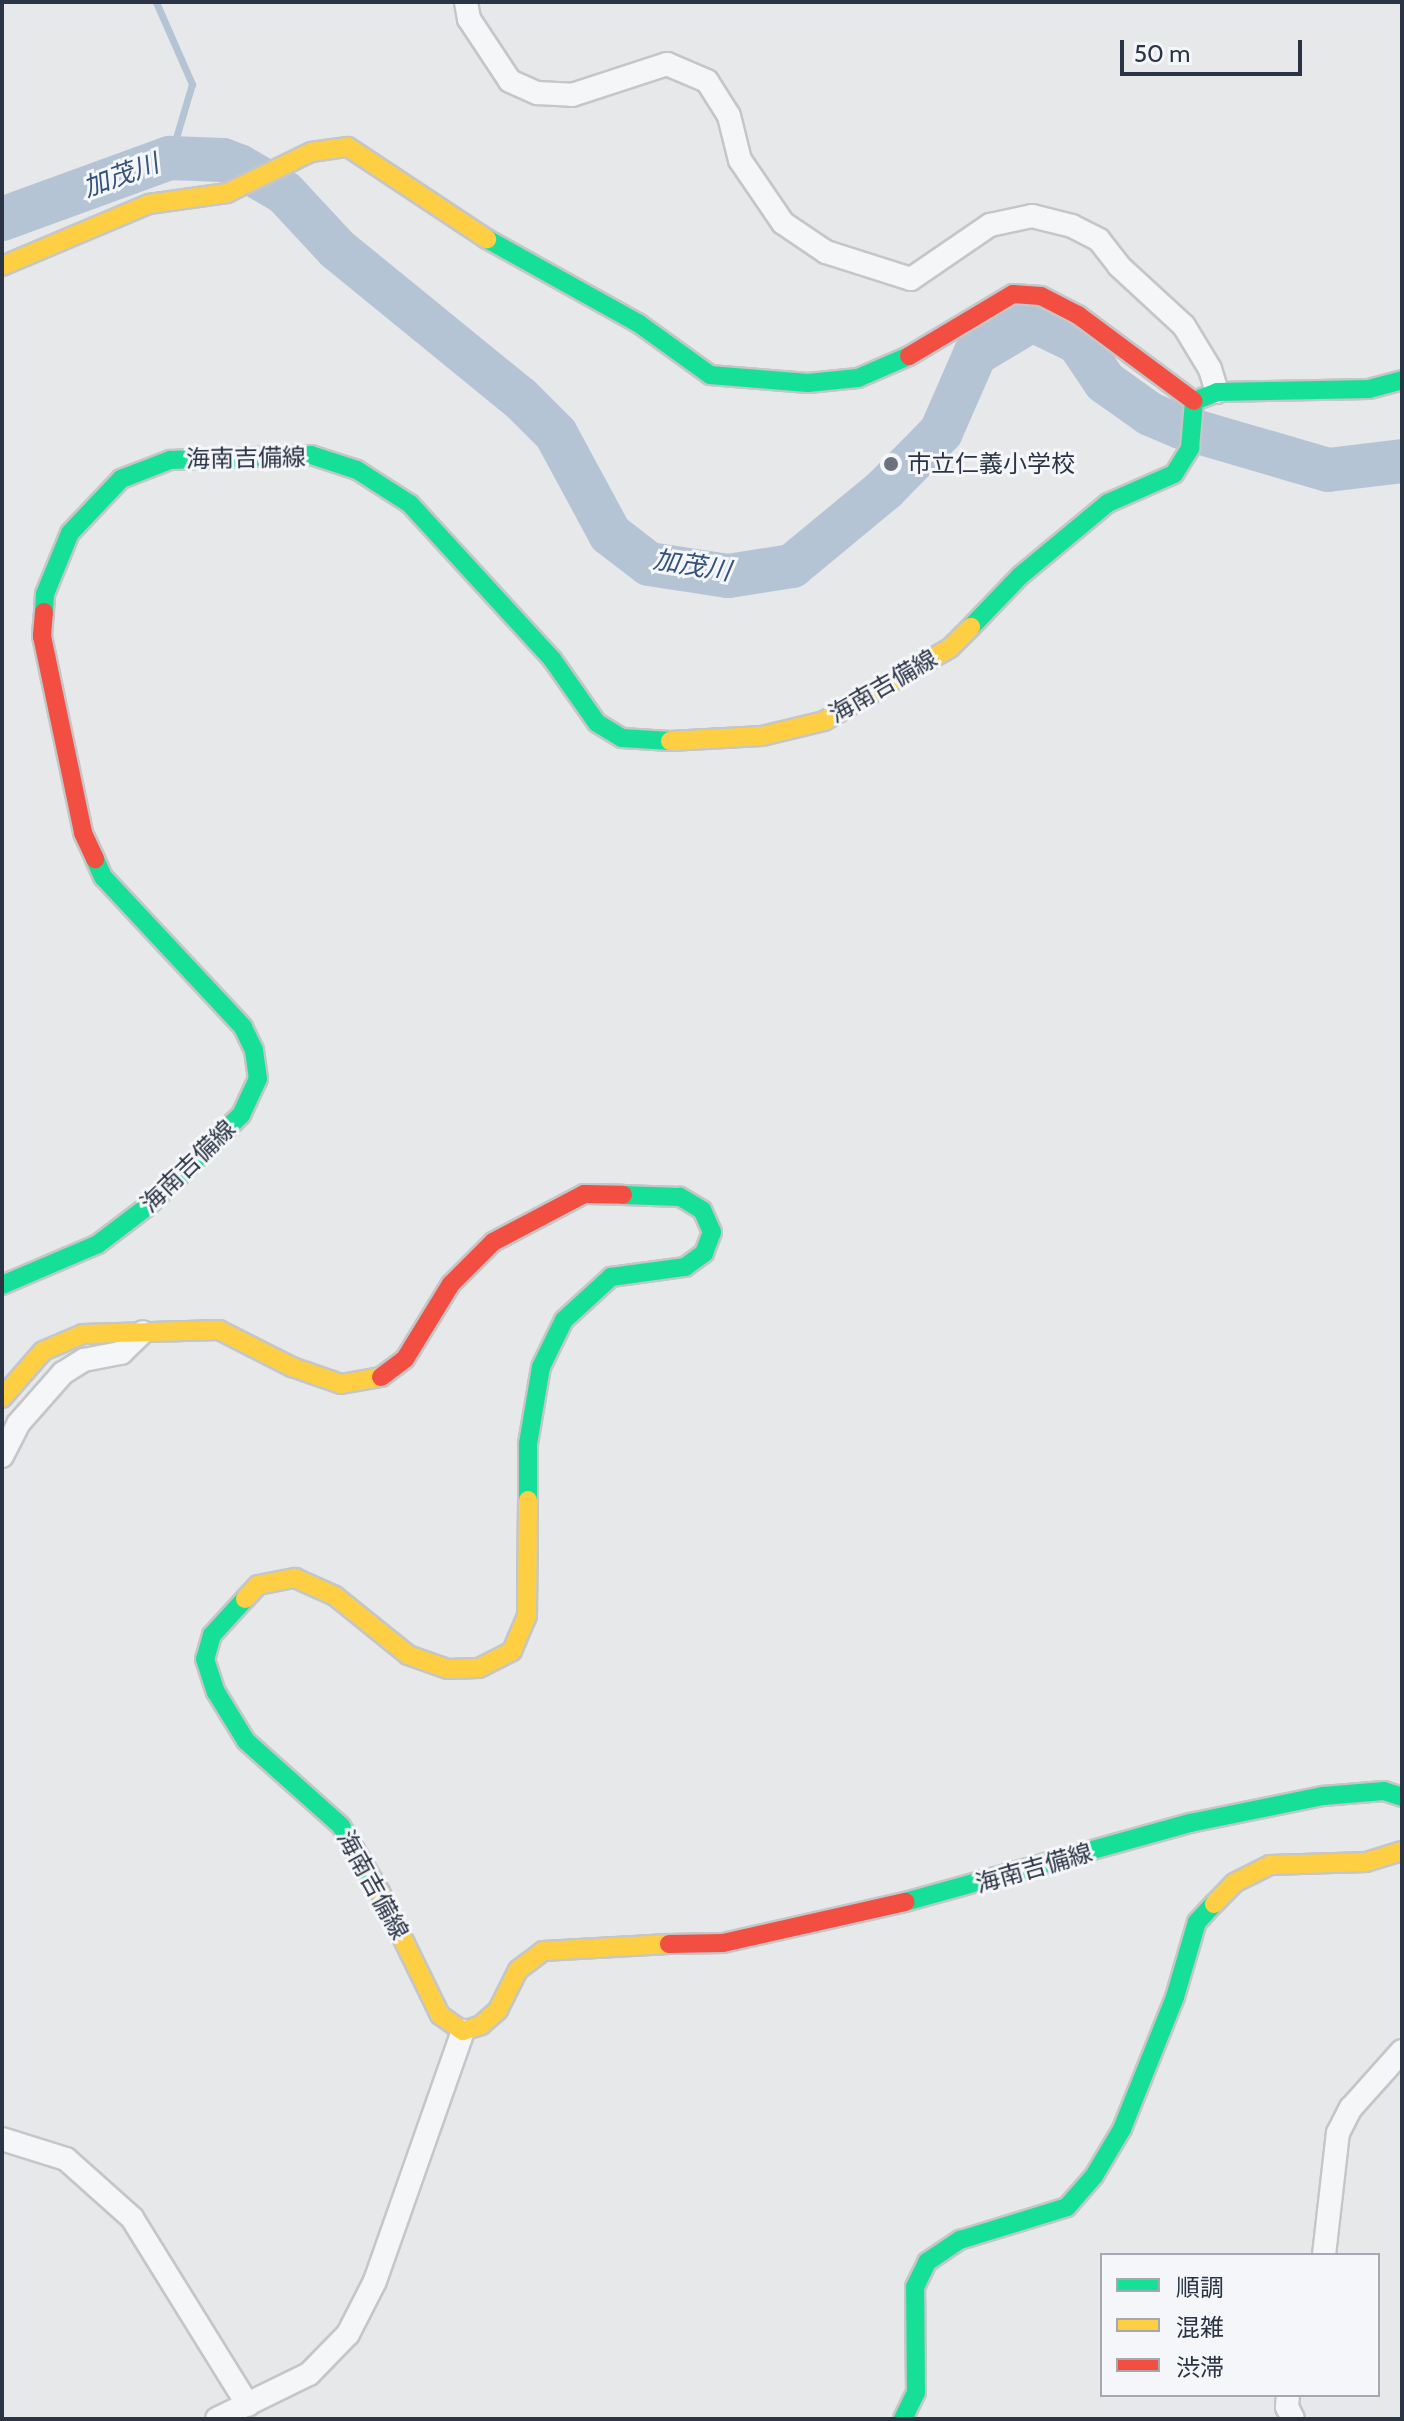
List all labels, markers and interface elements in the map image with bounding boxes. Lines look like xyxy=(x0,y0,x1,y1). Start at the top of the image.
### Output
scale bar xyxy=(1124,24,1306,74)
text: 50 m xyxy=(1134,39,1190,68)
water label: 加茂川 xyxy=(79,148,163,204)
street label: 海南吉備線 xyxy=(186,443,306,473)
place label: 市立仁義小学校 xyxy=(907,450,1075,478)
marker: 市立仁義小学校 xyxy=(882,455,900,473)
water label: 加茂川 xyxy=(651,544,733,588)
street label: 海南吉備線 xyxy=(824,644,942,728)
street label: 海南吉備線 xyxy=(135,1114,241,1218)
street label: 海南吉備線 xyxy=(331,1826,415,1944)
street label: 海南吉備線 xyxy=(972,1838,1096,1898)
legend xyxy=(1100,2253,1380,2397)
text: 順調 xyxy=(1176,2273,1224,2302)
text: 混雑 xyxy=(1176,2313,1224,2342)
text: 渋滞 xyxy=(1176,2353,1224,2382)

